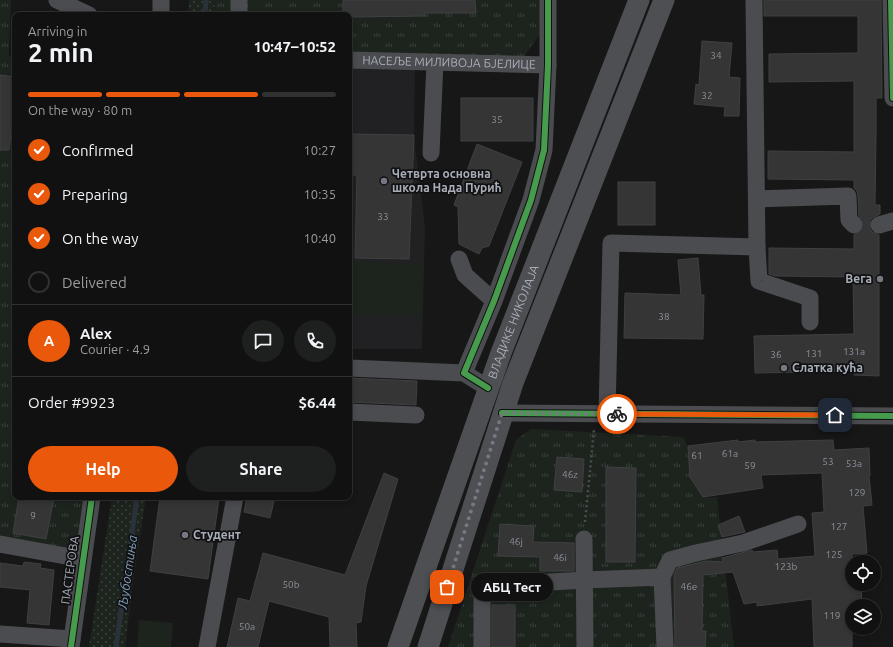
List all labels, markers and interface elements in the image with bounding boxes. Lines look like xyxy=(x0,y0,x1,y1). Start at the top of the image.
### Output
text: Arriving in xyxy=(28,24,87,38)
text: 2 min xyxy=(28,38,94,67)
text: 10:47–10:52 xyxy=(253,38,336,55)
house number: 34 xyxy=(710,50,722,61)
street label: НАСЕЉЕ МИЛИВОЈА БЈЕЛИЦЕ xyxy=(362,53,536,71)
house number: 32 xyxy=(701,90,713,101)
text: On the way · 80 m xyxy=(28,103,132,117)
house number: 35 xyxy=(491,114,503,125)
icon: check xyxy=(28,139,50,161)
text: Confirmed xyxy=(62,142,134,159)
text: 10:27 xyxy=(303,143,336,157)
place label: Четврта основна школа Нада Пурић xyxy=(392,167,502,194)
marker: Четврта основна школа Нада Пурић xyxy=(379,176,389,186)
icon: check xyxy=(28,183,50,205)
text: Preparing xyxy=(62,186,128,203)
text: 10:35 xyxy=(303,187,336,201)
house number: 33 xyxy=(377,211,389,222)
icon: check xyxy=(28,227,50,249)
text: On the way xyxy=(62,230,138,247)
text: 10:40 xyxy=(303,231,336,245)
street label: ВЛАДИКЕ НИКОЛАЈА xyxy=(485,263,541,381)
place label: Вега xyxy=(845,272,872,285)
text: Delivered xyxy=(62,274,127,291)
marker: Вега xyxy=(875,274,885,284)
house number: 38 xyxy=(658,311,670,322)
button: chat xyxy=(242,320,284,362)
button: phone xyxy=(294,320,336,362)
text: Alex xyxy=(80,325,112,342)
text: A xyxy=(44,332,54,349)
text: Courier · 4.9 xyxy=(80,342,150,356)
house number: 131a xyxy=(843,346,865,357)
house number: 131 xyxy=(806,348,822,359)
house number: 36 xyxy=(770,349,782,360)
place label: Слатка кућа xyxy=(792,361,863,374)
marker: Слатка кућа xyxy=(779,363,789,373)
text: Order #9923 xyxy=(28,394,115,411)
text: $6.44 xyxy=(298,394,336,411)
courier xyxy=(597,394,637,434)
pin xyxy=(818,398,852,432)
icon: bike xyxy=(606,403,628,425)
icon: home xyxy=(824,404,846,426)
button: Help xyxy=(28,446,178,492)
button: Share xyxy=(186,446,336,492)
house number: 61a xyxy=(722,448,738,459)
house number: 61 xyxy=(691,450,703,461)
house number: 53 xyxy=(822,456,834,467)
house number: 53a xyxy=(846,458,862,469)
house number: 59 xyxy=(744,460,756,471)
house number: 46z xyxy=(562,469,578,480)
house number: 129 xyxy=(849,487,865,498)
house number: 9 xyxy=(30,510,36,521)
house number: 127 xyxy=(831,521,847,532)
place label: Студент xyxy=(193,528,241,541)
marker: Студент xyxy=(180,530,190,540)
water label: Љубостиња xyxy=(115,534,139,611)
street label: ПАСТЕРОВА xyxy=(58,535,81,605)
house number: 46j xyxy=(509,536,523,547)
house number: 125 xyxy=(826,549,842,560)
house number: 46i xyxy=(553,552,567,563)
map controls xyxy=(845,555,881,635)
button: locate xyxy=(845,555,881,591)
house number: 123b xyxy=(775,561,798,572)
pin xyxy=(430,570,464,604)
callout: АБЦ Тест xyxy=(471,573,553,601)
icon: bag xyxy=(436,576,458,598)
house number: 50b xyxy=(282,579,300,590)
text: АБЦ Тест xyxy=(483,580,541,594)
house number: 46e xyxy=(681,581,697,592)
button: layers xyxy=(845,599,881,635)
house number: 119 xyxy=(824,610,840,621)
house number: 50a xyxy=(239,621,255,632)

